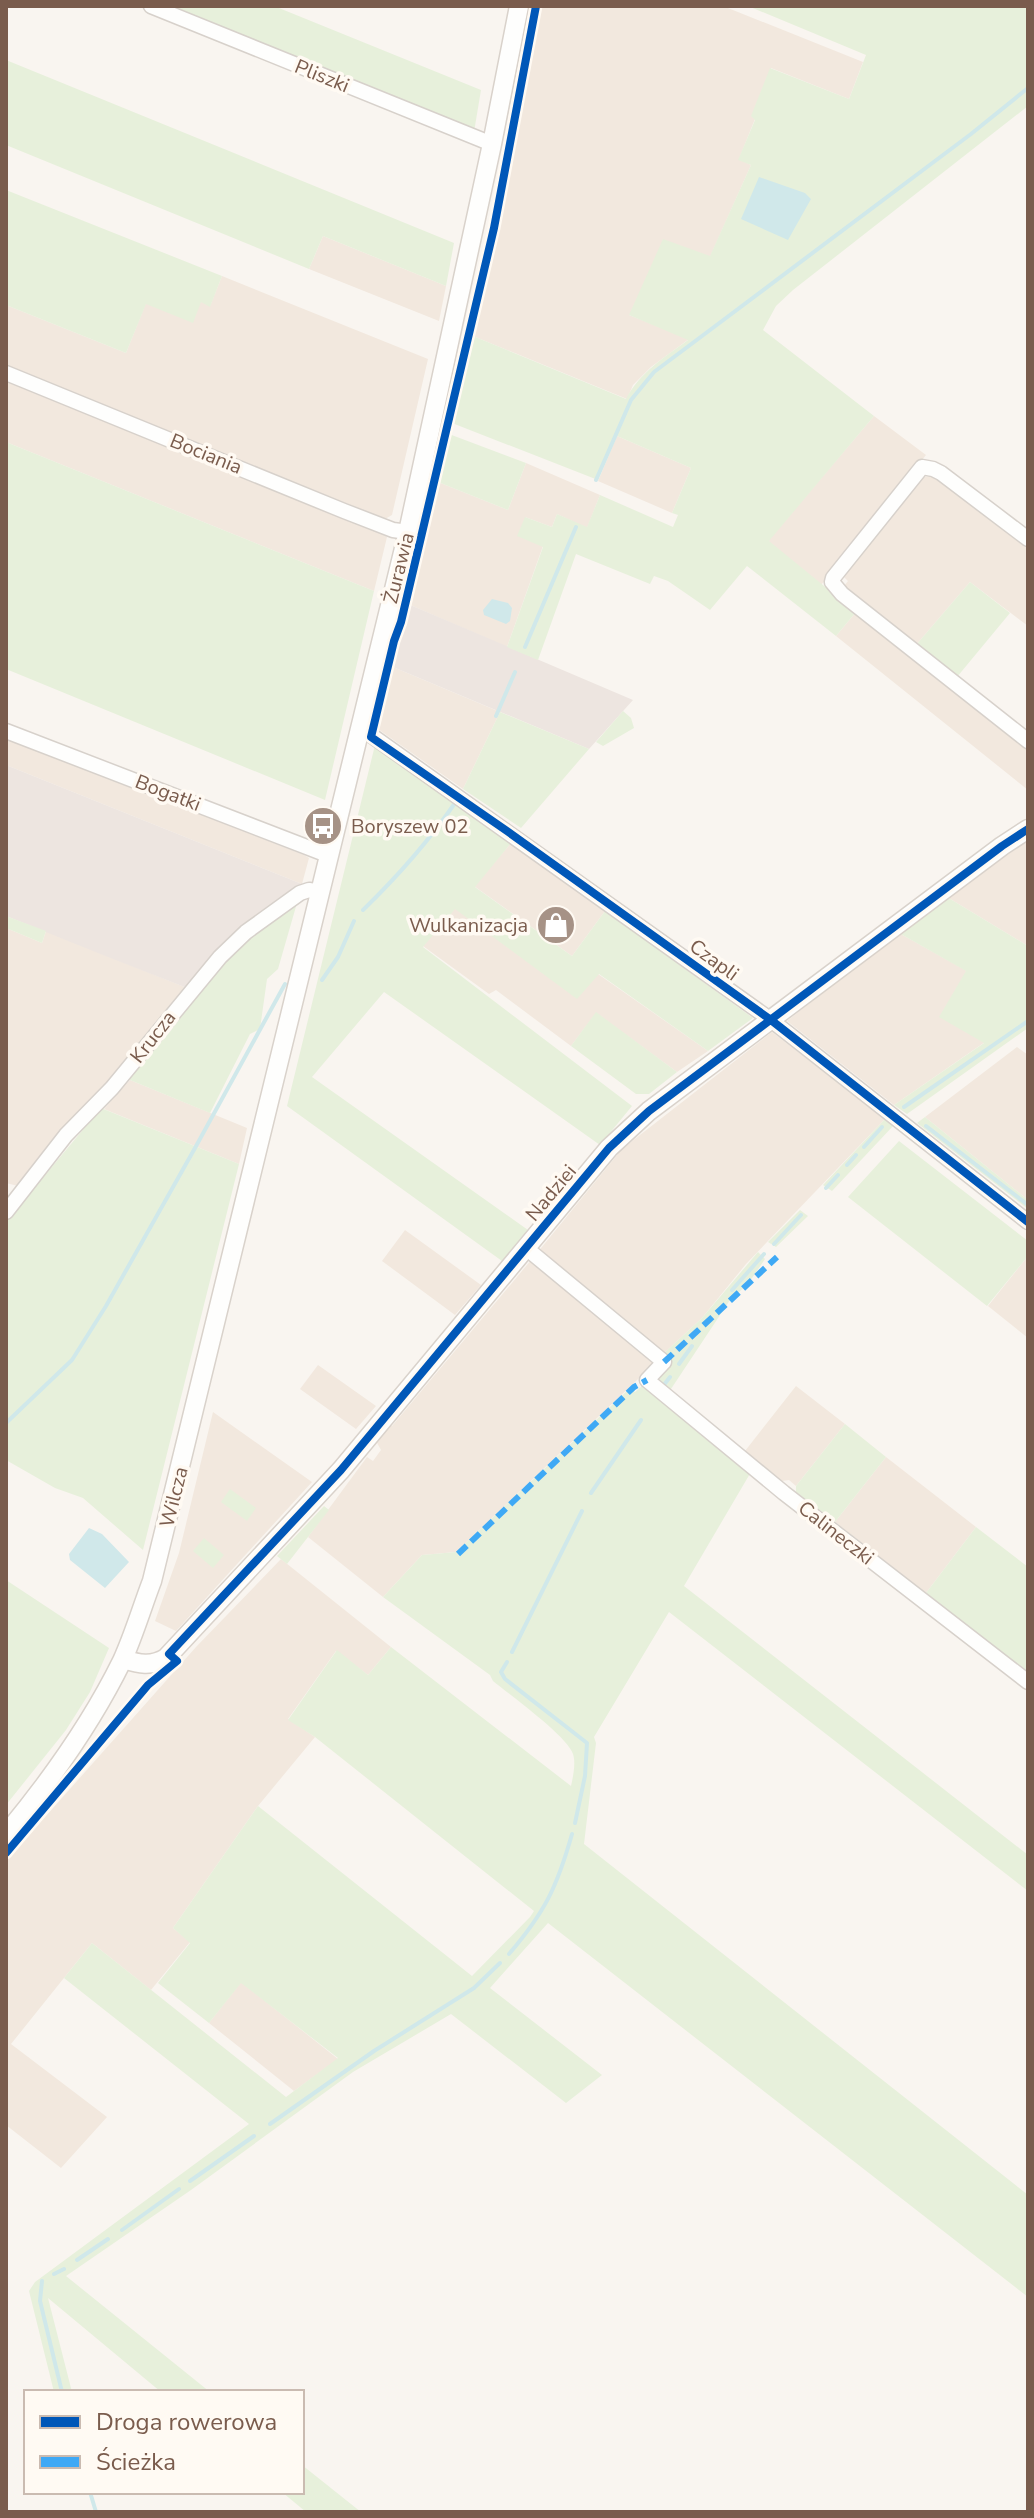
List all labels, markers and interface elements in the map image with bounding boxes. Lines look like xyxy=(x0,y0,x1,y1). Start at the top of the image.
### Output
street label: Pliszki xyxy=(291,53,353,99)
street label: Bociania xyxy=(166,427,246,481)
street label: Żurawia xyxy=(377,530,421,606)
street label: Bogatki xyxy=(131,768,205,818)
bus stop icon: Boryszew 02 xyxy=(302,805,344,847)
place label: Boryszew 02 xyxy=(351,813,469,840)
shop icon: Wulkanizacja xyxy=(535,904,577,946)
place label: Wulkanizacja xyxy=(409,912,528,939)
street label: Czapli xyxy=(684,933,744,987)
street label: Krucza xyxy=(124,1005,182,1069)
street label: Nadziei xyxy=(519,1159,583,1227)
street label: Wilcza xyxy=(153,1464,195,1530)
street label: Calineczki xyxy=(792,1495,880,1571)
legend xyxy=(24,2390,304,2494)
text: Droga rowerowa xyxy=(96,2406,277,2438)
text: Ścieżka xyxy=(96,2446,176,2478)

